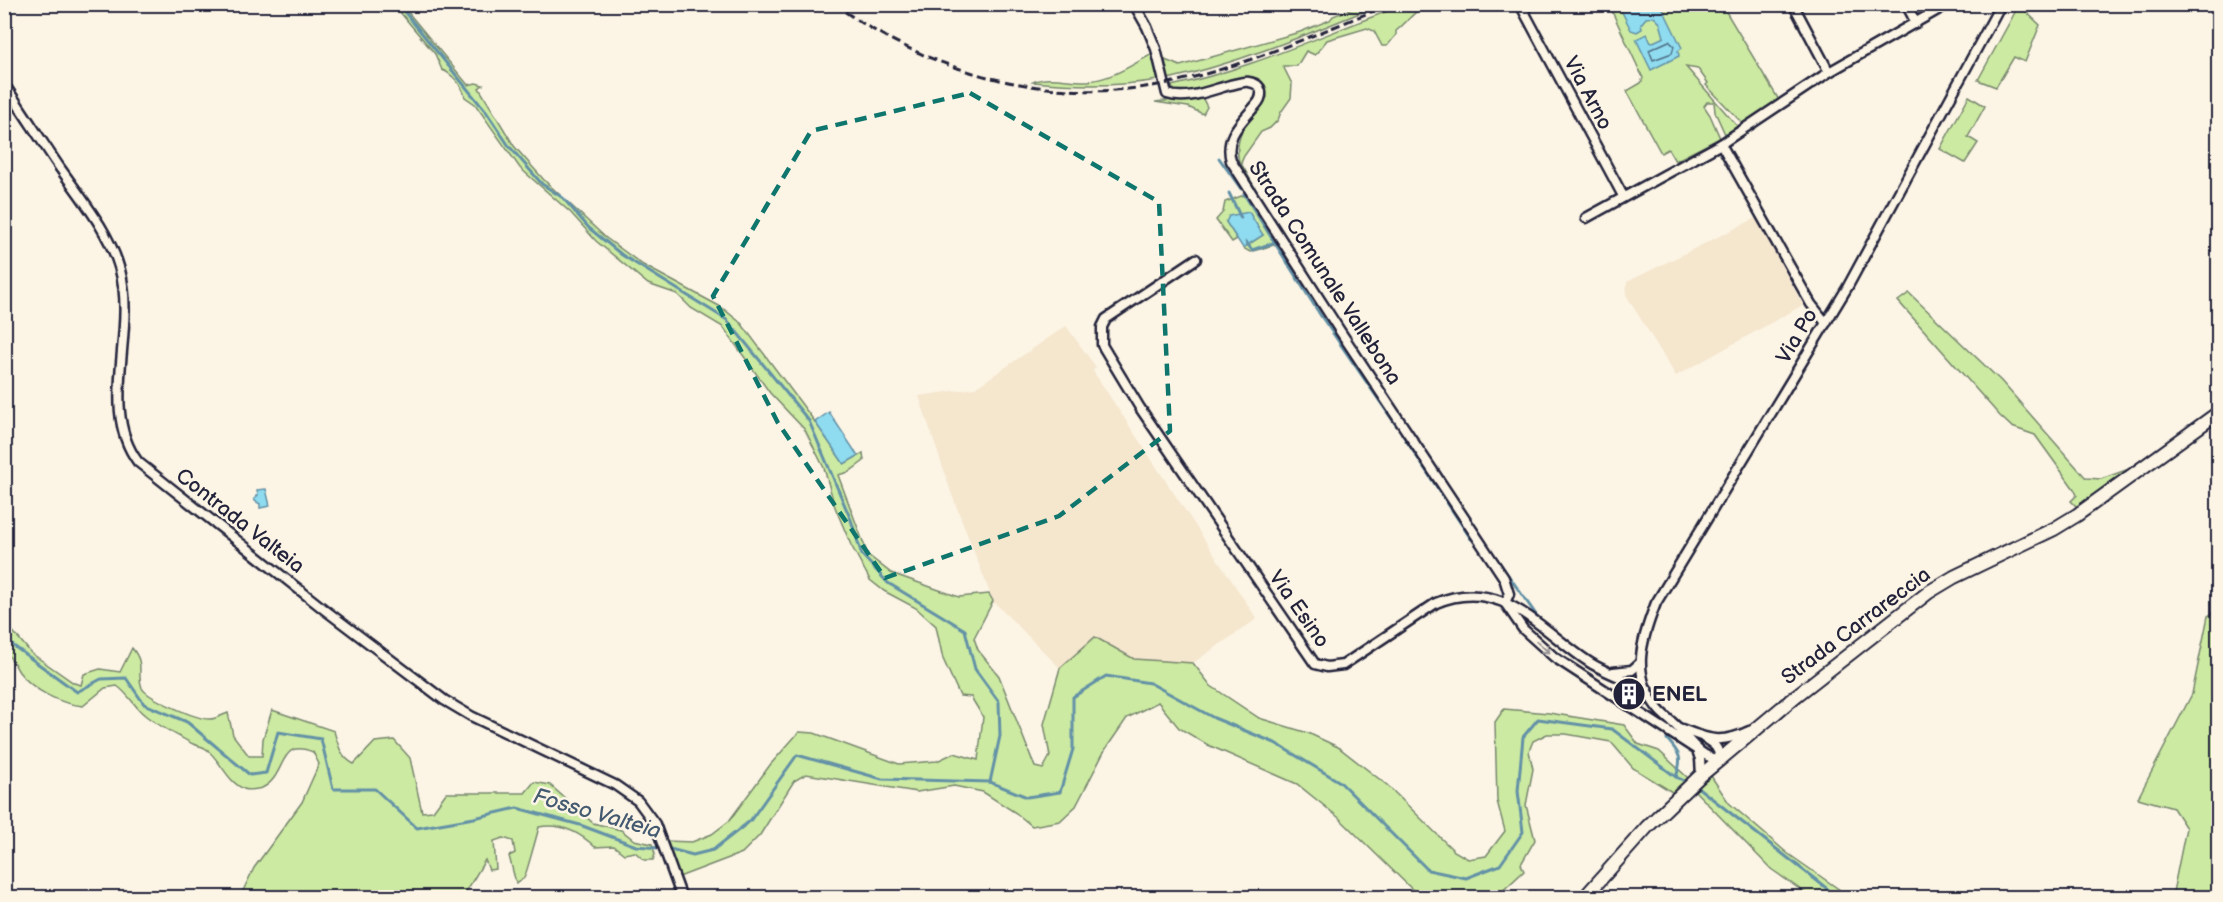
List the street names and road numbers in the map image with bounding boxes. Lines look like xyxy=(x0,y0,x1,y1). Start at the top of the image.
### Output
street label: Via Arno xyxy=(1558,52,1618,134)
street label: Strada Comunale Vallebona xyxy=(1243,156,1407,390)
street label: Via Po xyxy=(1771,304,1823,368)
street label: Contrada Valteia xyxy=(171,463,309,579)
street label: Strada Carrareccia xyxy=(1777,562,1935,690)
street label: Via Esino xyxy=(1263,566,1335,652)

